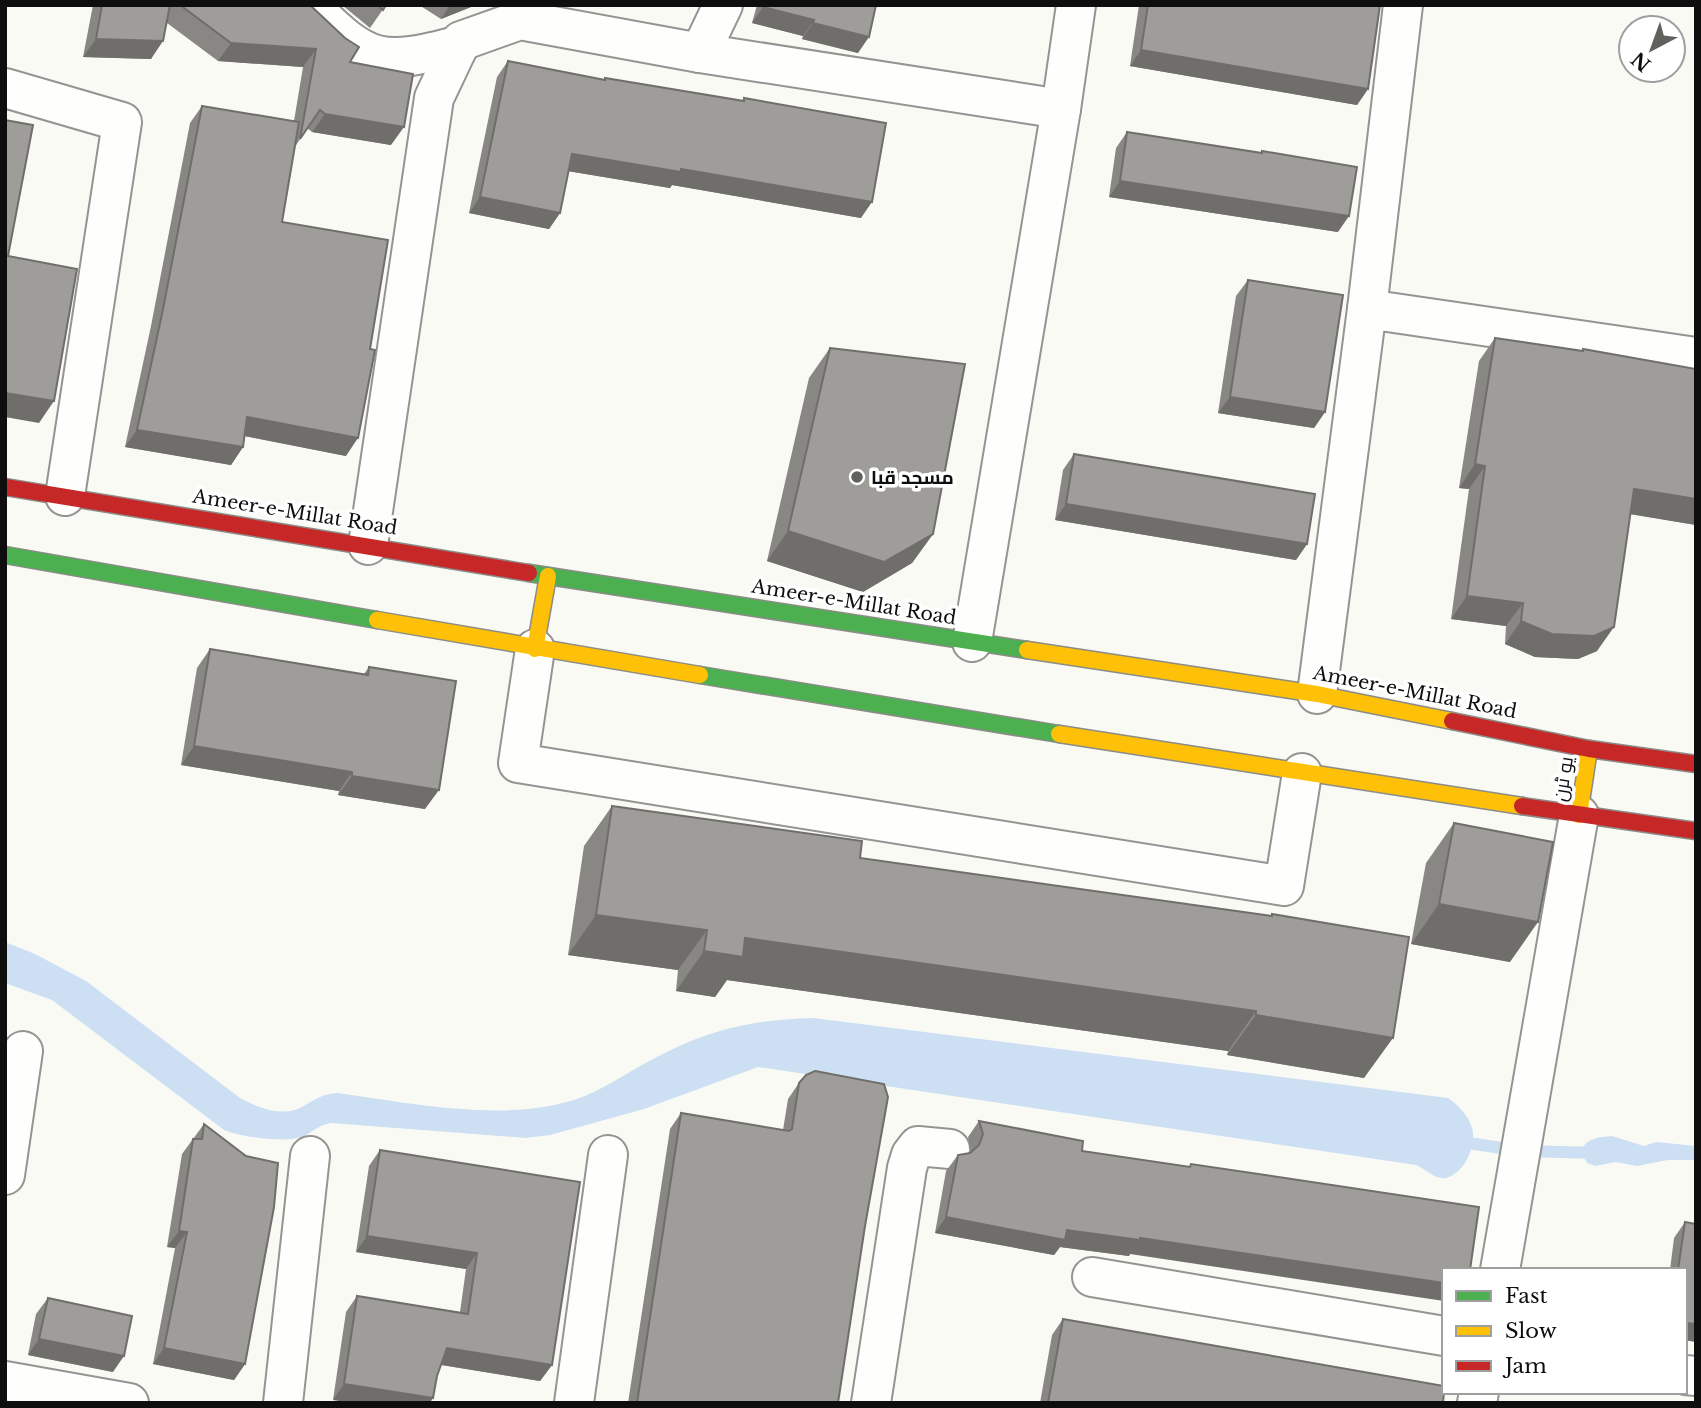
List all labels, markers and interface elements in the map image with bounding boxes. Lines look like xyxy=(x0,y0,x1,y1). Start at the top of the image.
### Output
north arrow xyxy=(1617,14,1687,84)
text: N xyxy=(1627,47,1655,76)
place label: مسجد قبا xyxy=(871,466,954,489)
marker: مسجد قبا xyxy=(849,469,865,485)
street label: Ameer-e-Millat Road xyxy=(190,484,399,540)
street label: Ameer-e-Millat Road xyxy=(749,574,958,630)
street label: Ameer-e-Millat Road xyxy=(1310,661,1519,723)
street label: یو ٹرن xyxy=(1548,755,1578,803)
legend xyxy=(1442,1268,1687,1394)
text: Fast xyxy=(1505,1283,1547,1309)
text: Slow xyxy=(1505,1318,1557,1344)
text: Jam xyxy=(1502,1353,1547,1379)

